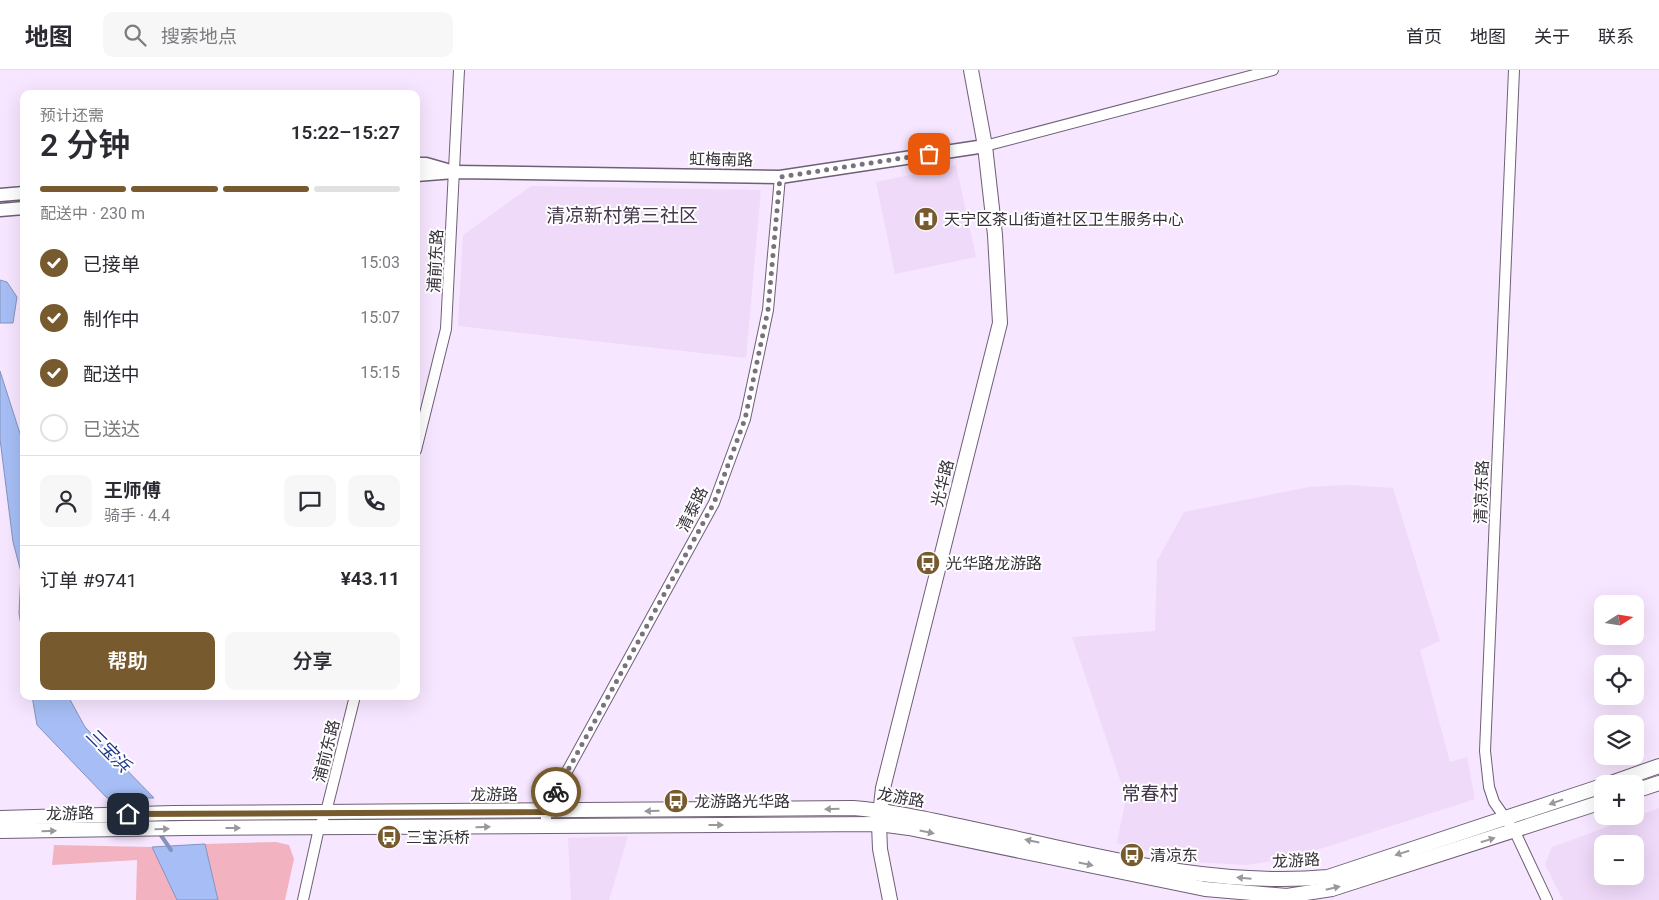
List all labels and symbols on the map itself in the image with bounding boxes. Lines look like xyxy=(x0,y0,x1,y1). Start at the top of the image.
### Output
pin xyxy=(908,133,950,175)
street label: 虹梅南路 xyxy=(689,149,753,170)
district label: 清凉新村第三社区 xyxy=(546,204,698,227)
hospital icon: 天宁区茶山街道社区卫生服务中心 xyxy=(913,206,939,232)
place label: 天宁区茶山街道社区卫生服务中心 xyxy=(944,210,1184,229)
street label: 浦前东路 xyxy=(424,229,447,293)
street label: 光华路 xyxy=(927,458,958,509)
street label: 清凉东路 xyxy=(1471,460,1492,524)
street label: 清泰路 xyxy=(673,483,712,535)
bus stop icon: 光华路龙游路 xyxy=(915,550,941,576)
place label: 光华路龙游路 xyxy=(946,554,1042,573)
north arrow xyxy=(1594,595,1644,645)
street label: 浦前东路 xyxy=(310,718,343,784)
water label: 三宝浜 xyxy=(82,723,136,778)
courier xyxy=(531,767,581,817)
district label: 常春村 xyxy=(1121,782,1179,805)
street label: 龙游路 xyxy=(876,784,926,811)
street label: 龙游路 xyxy=(470,785,518,804)
bus stop icon: 龙游路光华路 xyxy=(663,788,689,814)
place label: 龙游路光华路 xyxy=(694,792,790,811)
pin xyxy=(107,793,149,835)
one-way arrow xyxy=(1549,799,1564,806)
street label: 龙游路 xyxy=(46,804,94,823)
one-way arrow xyxy=(823,805,839,813)
one-way arrow xyxy=(643,807,659,815)
one-way arrow xyxy=(708,821,724,829)
one-way arrow xyxy=(476,822,492,830)
one-way arrow xyxy=(154,824,170,832)
one-way arrow xyxy=(226,824,242,832)
bus stop icon: 三宝浜桥 xyxy=(376,824,402,850)
one-way arrow xyxy=(41,827,57,835)
place label: 三宝浜桥 xyxy=(406,828,470,847)
one-way arrow xyxy=(919,828,935,836)
one-way arrow xyxy=(1481,836,1496,844)
one-way arrow xyxy=(1024,837,1040,845)
bus stop icon: 清凉东 xyxy=(1119,842,1145,868)
place label: 清凉东 xyxy=(1150,846,1198,865)
one-way arrow xyxy=(1394,849,1409,857)
street label: 龙游路 xyxy=(1272,850,1320,871)
one-way arrow xyxy=(1079,861,1095,869)
one-way arrow xyxy=(1235,873,1251,881)
one-way arrow xyxy=(1325,884,1340,892)

